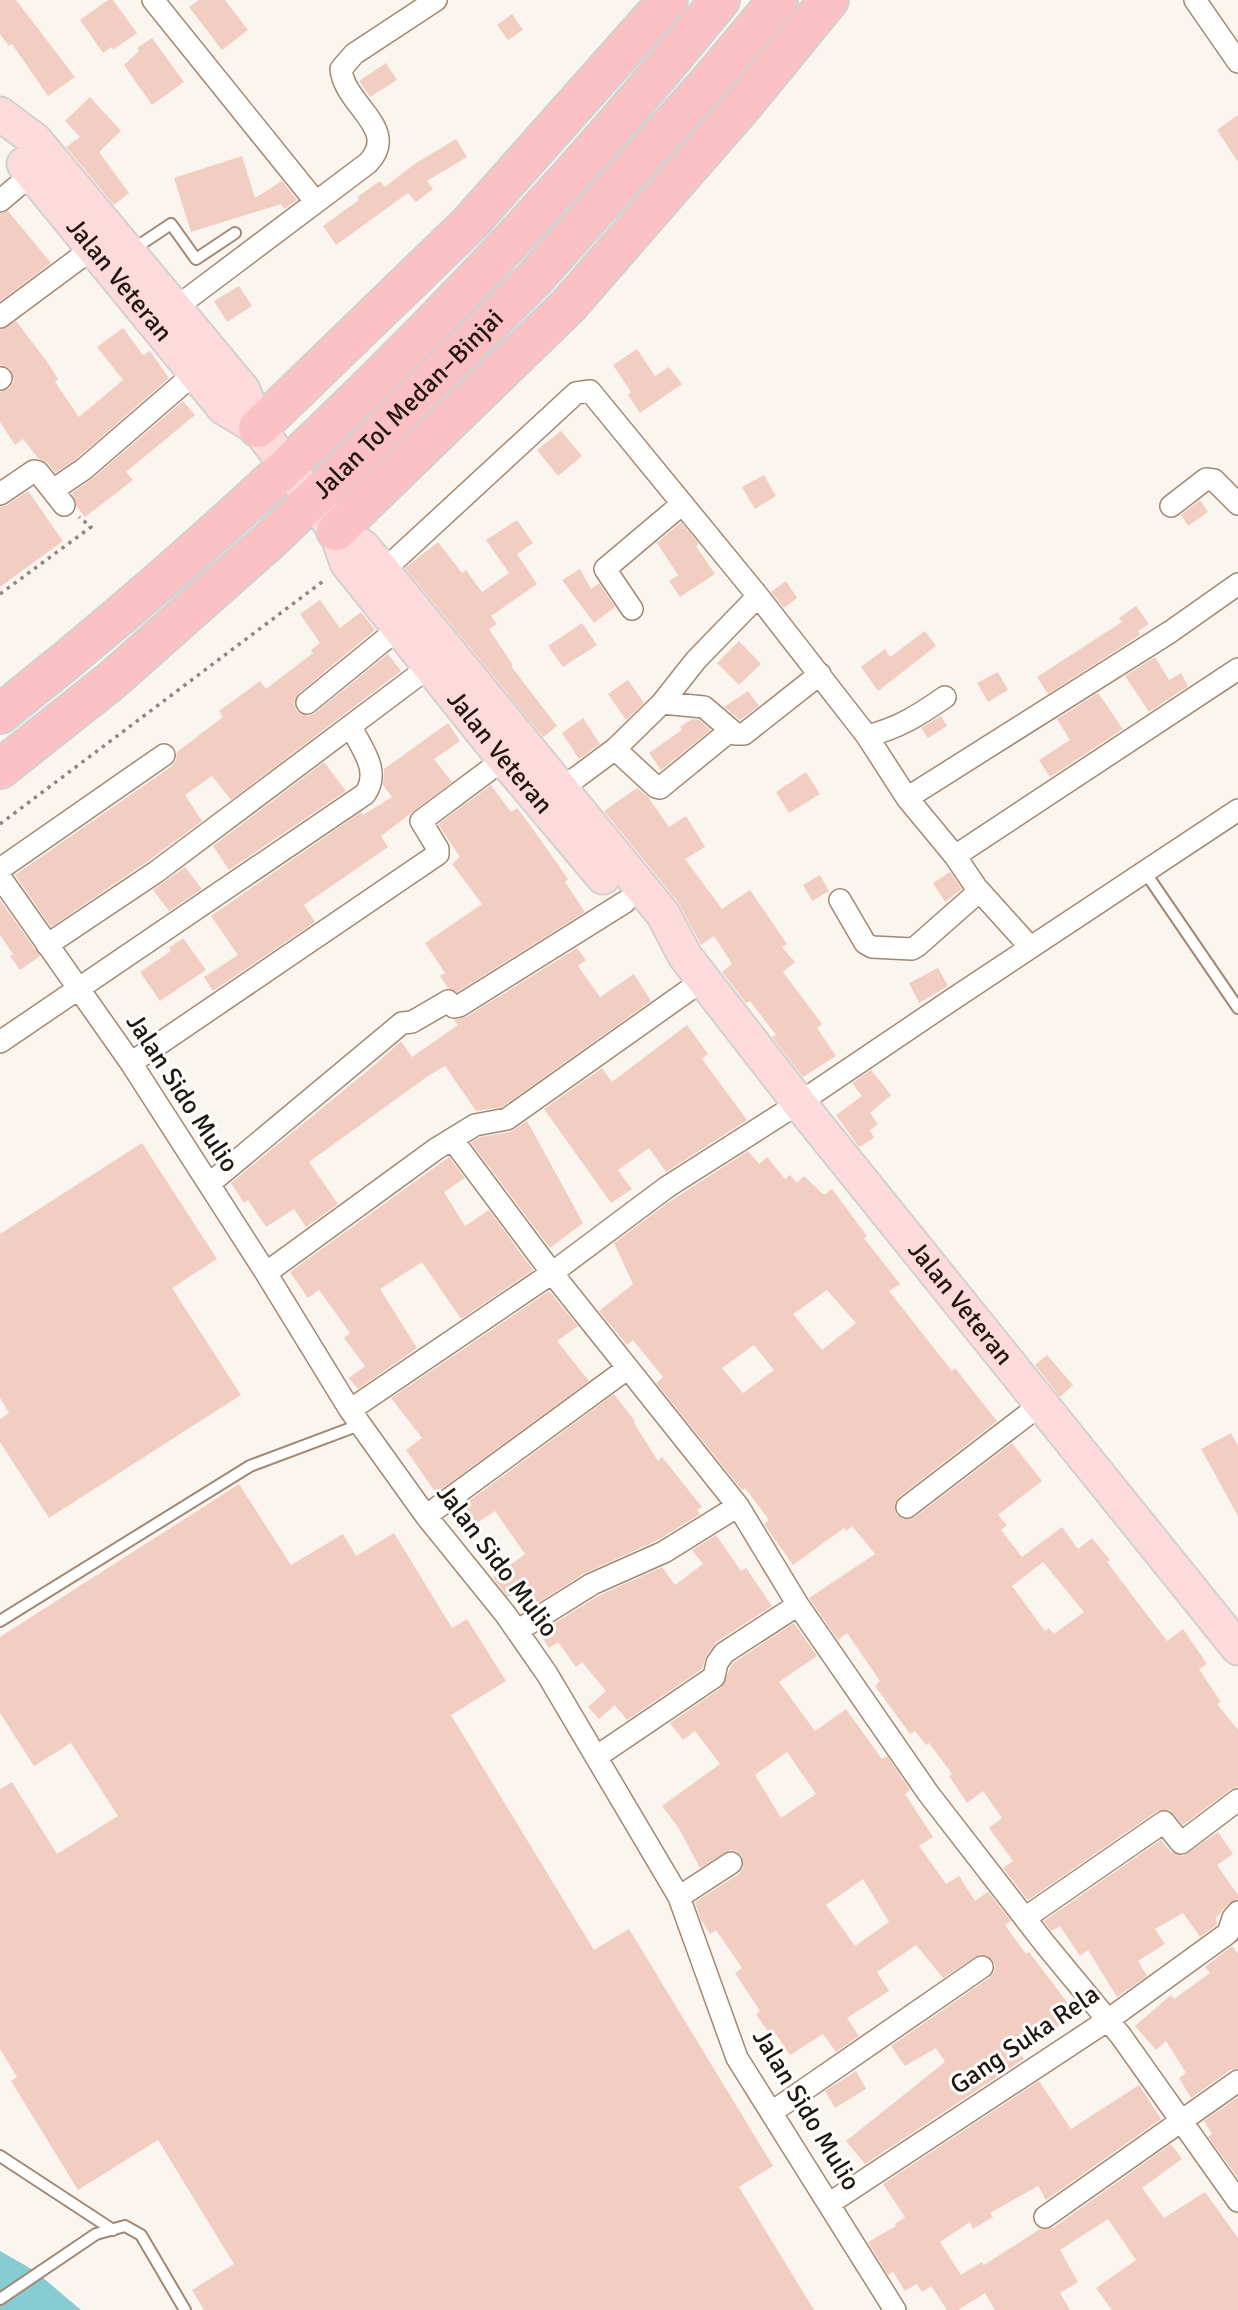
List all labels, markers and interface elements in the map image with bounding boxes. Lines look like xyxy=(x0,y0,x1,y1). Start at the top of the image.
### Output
street label: Jalan Veteran xyxy=(59,212,179,348)
street label: Jalan Tol Medan–Binjai xyxy=(306,303,510,506)
street label: Jalan Veteran xyxy=(440,684,560,821)
street label: Jalan Sido Mulio xyxy=(119,1008,245,1178)
street label: Jalan Veteran xyxy=(901,1235,1020,1372)
street label: Jalan Sido Mulio xyxy=(429,1478,565,1644)
street label: Gang Suka Rela xyxy=(944,1978,1106,2102)
street label: Jalan Sido Mulio xyxy=(745,2023,867,2197)

